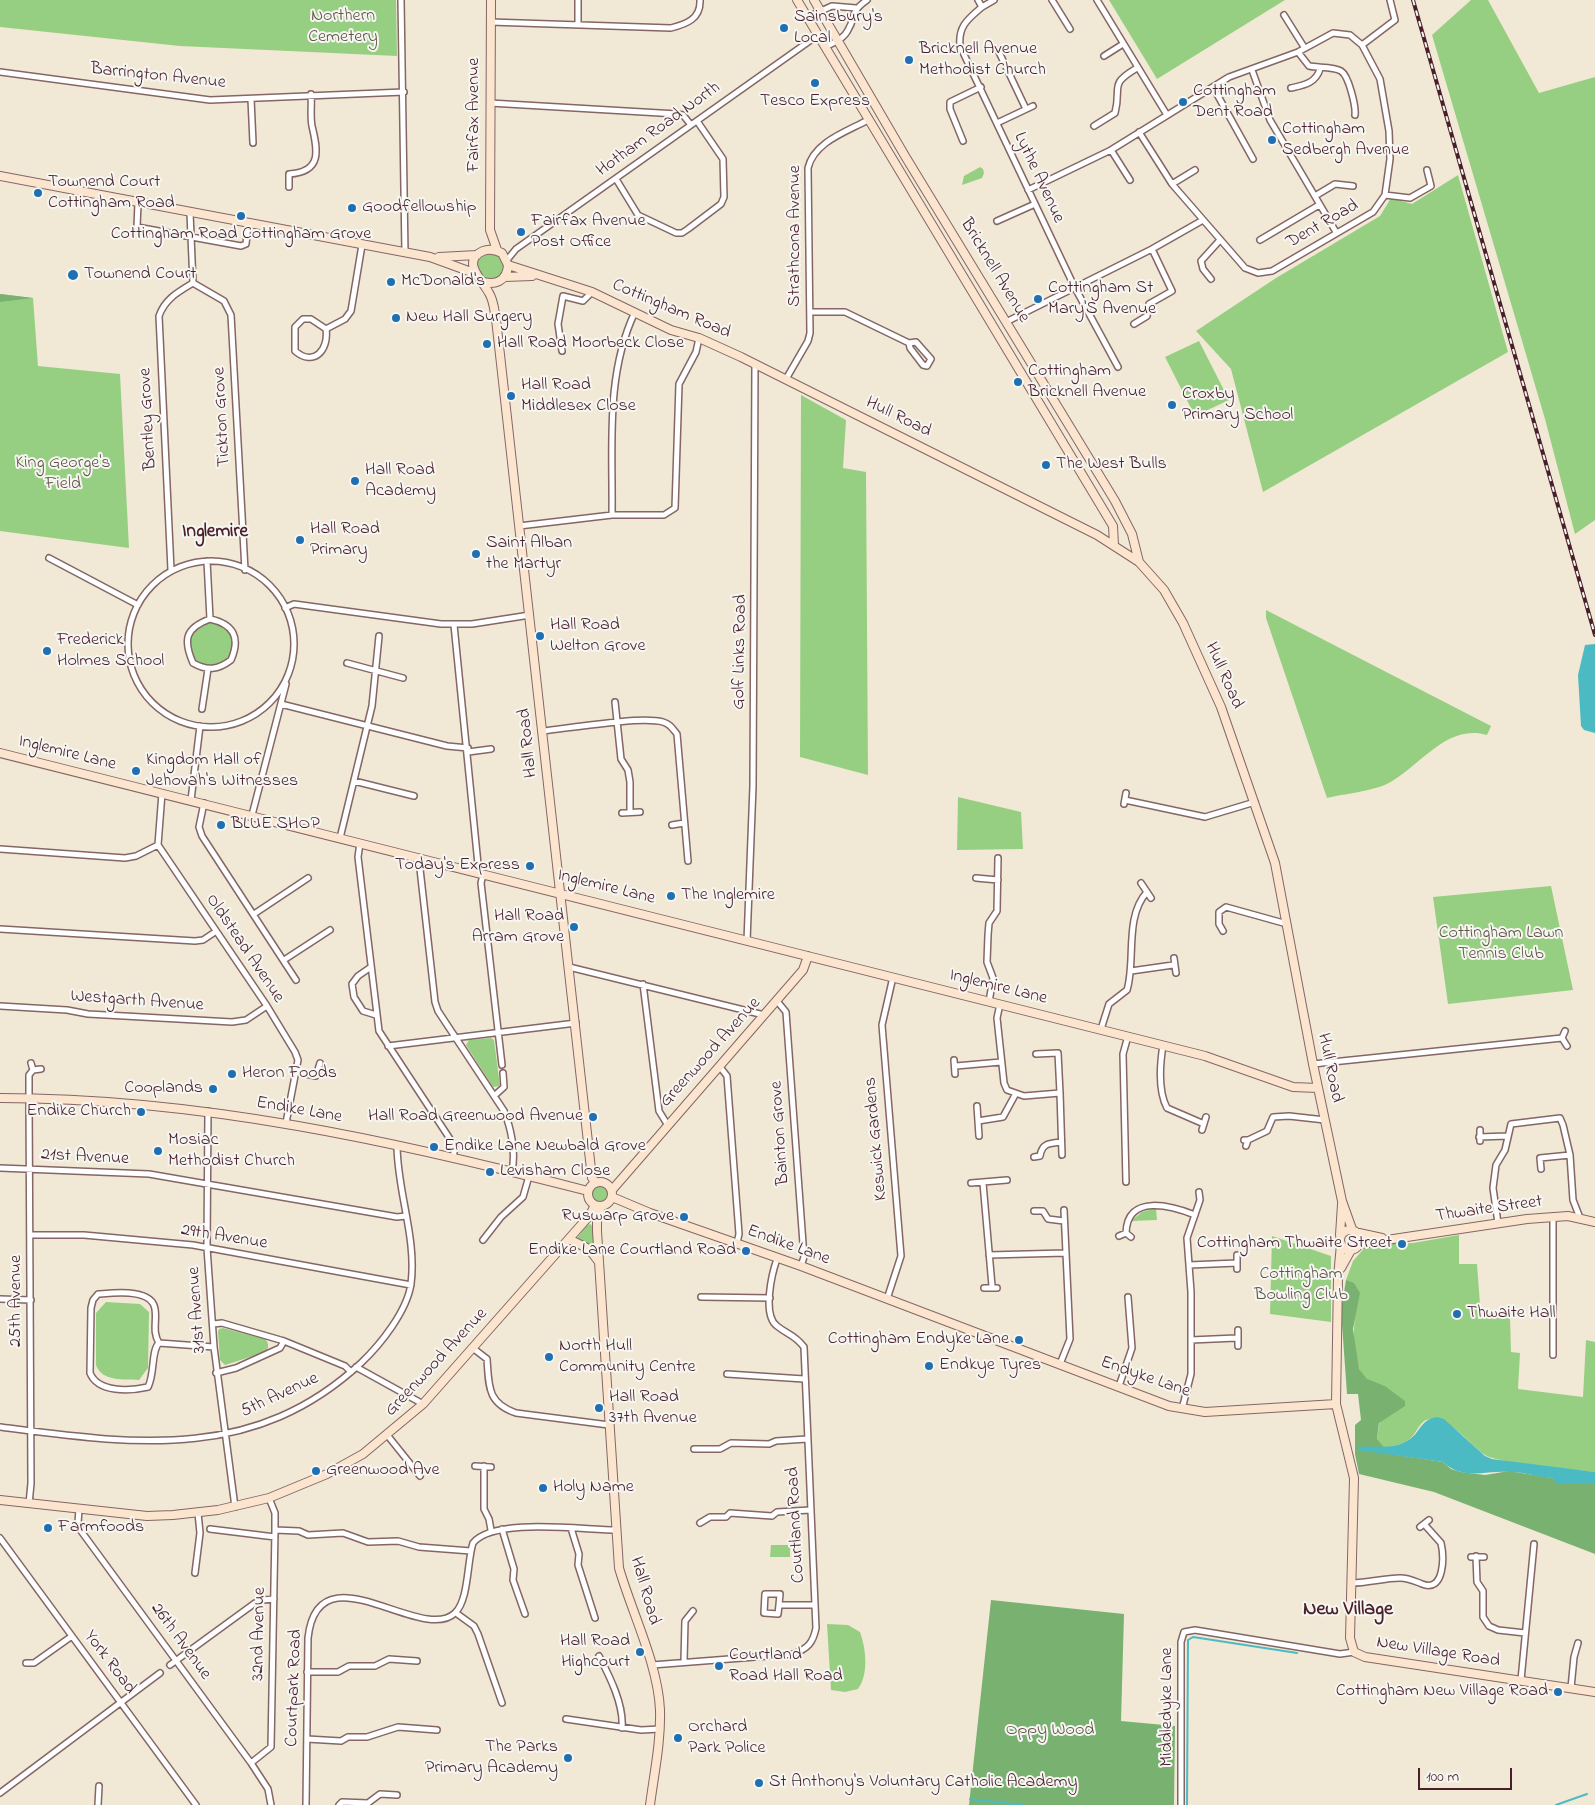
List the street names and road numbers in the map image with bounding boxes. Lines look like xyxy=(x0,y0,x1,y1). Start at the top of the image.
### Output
street label: Fairfax Avenue xyxy=(464,58,486,172)
street label: Barrington Avenue xyxy=(89,59,227,95)
street label: Hotham Road North xyxy=(593,78,725,182)
street label: Lythe Avenue xyxy=(1008,129,1068,227)
street label: Strathcona Avenue xyxy=(785,165,807,307)
street label: Dent Road xyxy=(1283,196,1363,254)
street label: Bricknell Avenue xyxy=(954,215,1034,327)
street label: Cottingham Road xyxy=(608,275,734,345)
street label: Bentley Grove xyxy=(136,367,162,471)
street label: Tickton Grove xyxy=(210,367,236,467)
street label: Hull Road xyxy=(862,393,934,443)
street label: Golf Links Road xyxy=(729,594,753,710)
street label: Hull Road xyxy=(1199,639,1247,713)
street label: Hall Road xyxy=(515,707,543,779)
street label: Inglemire Lane xyxy=(16,731,118,777)
street label: Inglemire Lane xyxy=(555,865,657,911)
street label: Oldstead Avenue xyxy=(200,891,288,1007)
street label: Inglemire Lane xyxy=(947,965,1049,1011)
street label: Westgarth Avenue xyxy=(70,987,204,1017)
street label: Greenwood Avenue xyxy=(656,994,766,1112)
street label: Hull Road xyxy=(1311,1031,1347,1105)
street label: Keswick Gardens xyxy=(861,1076,893,1202)
street label: Bainton Grove xyxy=(767,1080,795,1186)
street label: Endike Lane xyxy=(254,1093,344,1129)
street label: 21st Avenue xyxy=(40,1145,130,1171)
street label: Thwaite Street xyxy=(1434,1192,1544,1228)
street label: 29th Avenue xyxy=(179,1221,269,1255)
street label: Endike Lane xyxy=(743,1221,833,1271)
street label: 25th Avenue xyxy=(6,1255,28,1347)
street label: 31st Avenue xyxy=(184,1266,212,1354)
street label: Greenwood Avenue xyxy=(381,1304,493,1422)
street label: Endyke Lane xyxy=(1097,1353,1193,1403)
street label: 5th Avenue xyxy=(238,1369,322,1423)
street label: Courtland Road xyxy=(783,1466,811,1584)
street label: Hall Road xyxy=(624,1554,664,1628)
street label: 32nd Avenue xyxy=(248,1587,272,1681)
street label: 26th Avenue xyxy=(145,1599,215,1685)
street label: York Road xyxy=(78,1627,140,1699)
street label: Courtpark Road xyxy=(282,1629,308,1747)
street label: New Village Road xyxy=(1375,1633,1501,1673)
street label: Middledyke Lane xyxy=(1157,1647,1179,1767)

